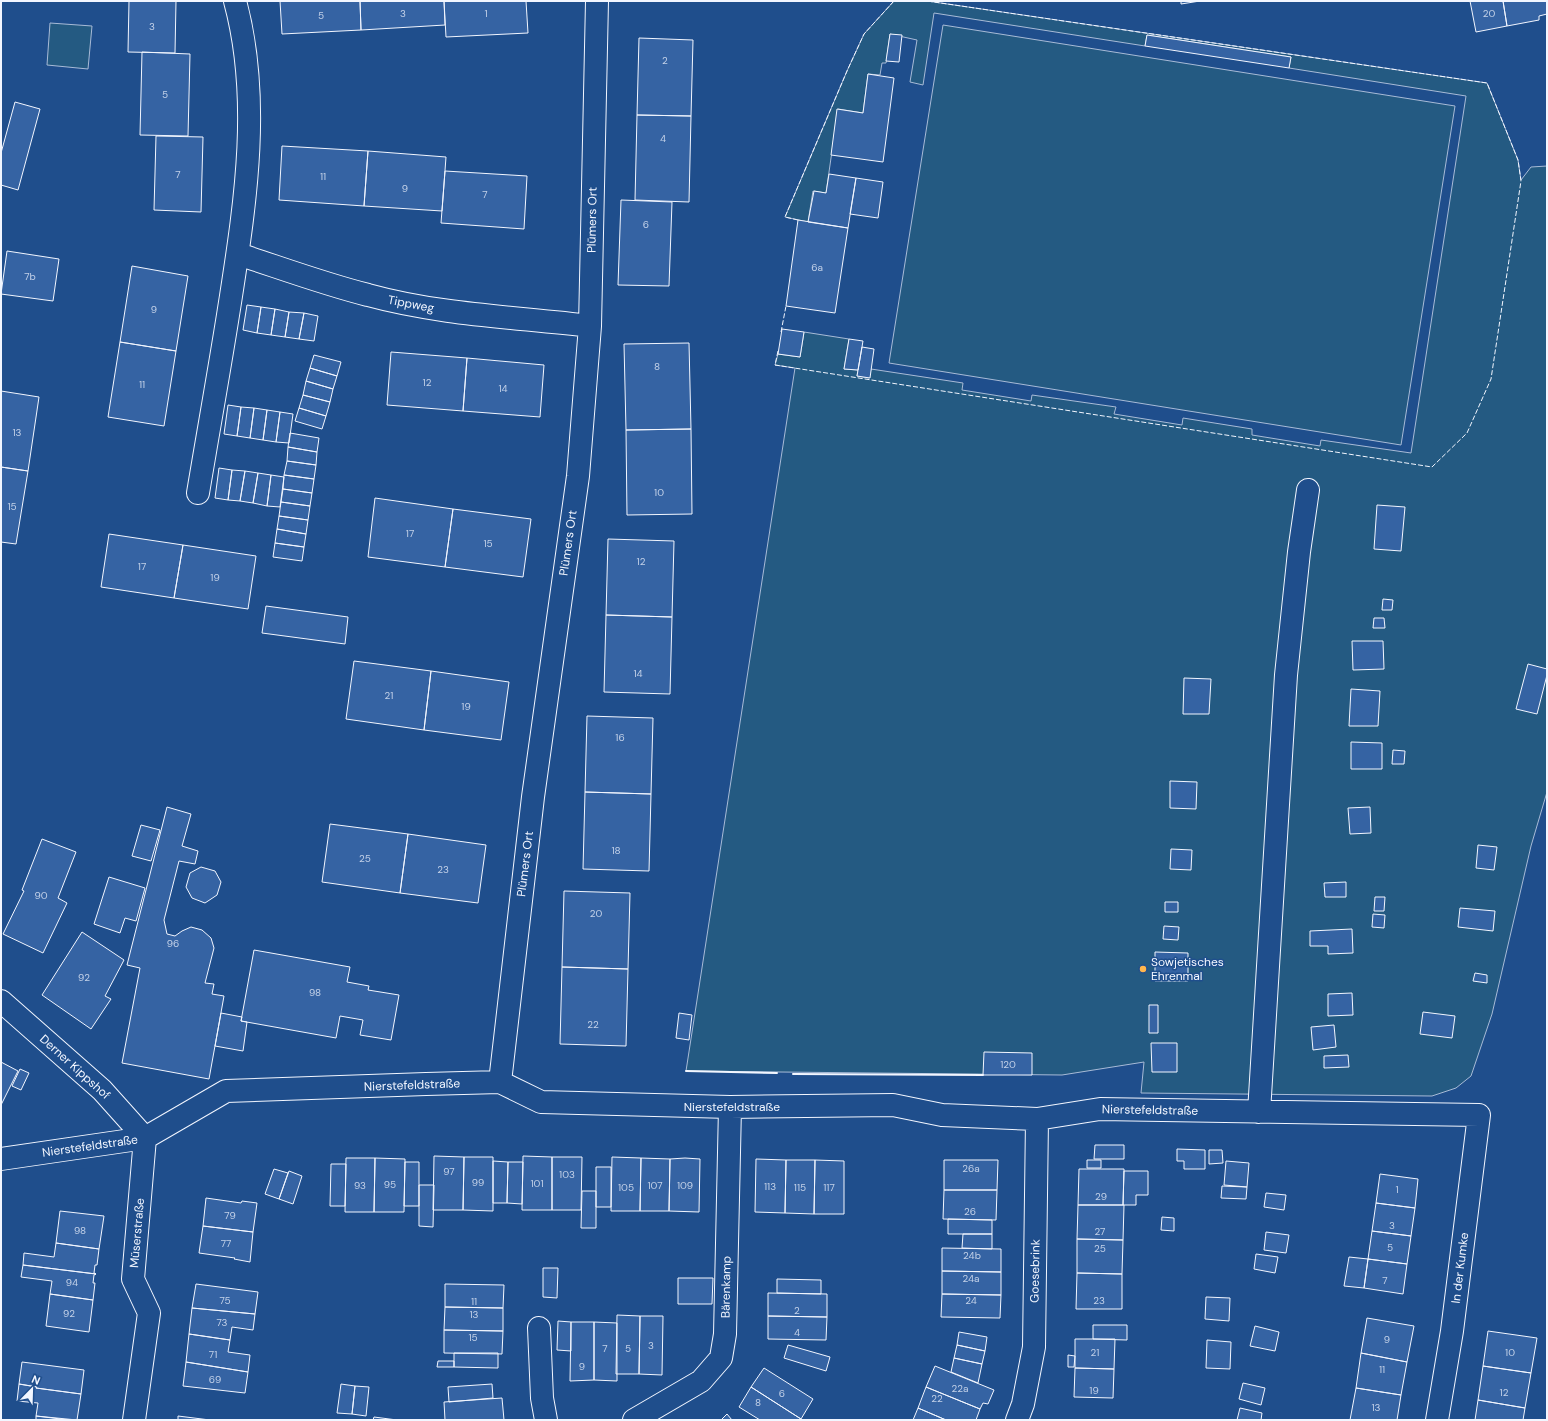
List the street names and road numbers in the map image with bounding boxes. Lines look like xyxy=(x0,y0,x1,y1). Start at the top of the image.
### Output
street label: Plümers Ort xyxy=(583,187,601,253)
street label: Tippweg xyxy=(386,292,436,316)
street label: Plümers Ort xyxy=(555,509,581,577)
street label: Plümers Ort xyxy=(513,830,537,898)
street label: Derner Kippshof xyxy=(36,1031,114,1103)
street label: Nierstefeldstraße xyxy=(364,1075,461,1095)
street label: Nierstefeldstraße xyxy=(684,1099,780,1115)
street label: Nierstefeldstraße xyxy=(1102,1101,1199,1119)
street label: Nierstefeldstraße xyxy=(41,1131,139,1161)
street label: Müserstraße xyxy=(126,1197,148,1269)
street label: In der Kumke xyxy=(1448,1231,1472,1305)
street label: Goesebrink xyxy=(1026,1239,1044,1303)
street label: Bärenkamp xyxy=(717,1256,735,1318)

